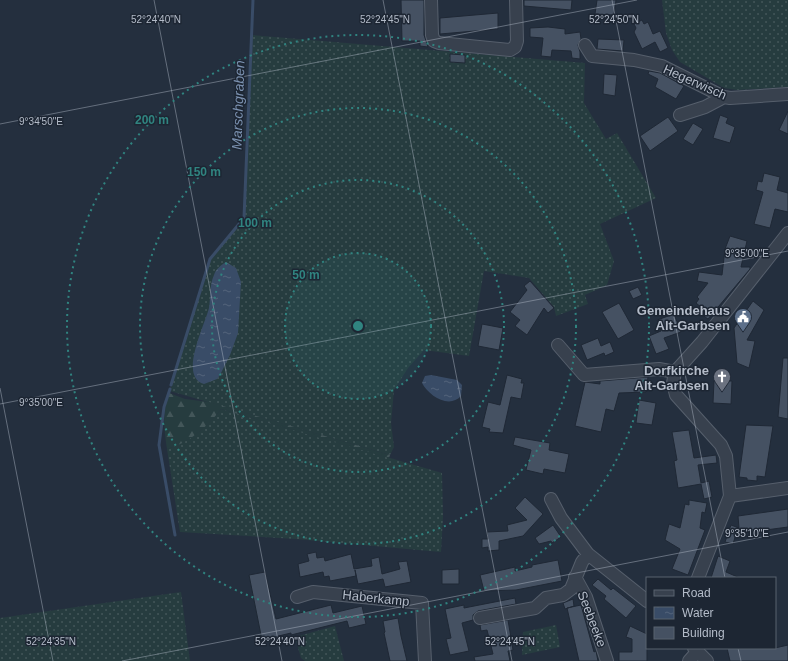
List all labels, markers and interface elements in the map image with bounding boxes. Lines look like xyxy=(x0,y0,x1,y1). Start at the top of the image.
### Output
text: 52°24'40"N xyxy=(131,14,181,25)
text: 52°24'45"N xyxy=(360,14,410,25)
text: 52°24'50"N xyxy=(589,14,639,25)
water label: Marschgraben xyxy=(228,60,248,150)
street label: Hegerwisch xyxy=(661,61,729,103)
text: 200 m xyxy=(135,113,169,127)
text: 9°34'50"E xyxy=(19,116,63,127)
text: 150 m xyxy=(187,165,221,179)
text: 100 m xyxy=(238,216,272,230)
text: 9°35'00"E xyxy=(725,248,769,259)
text: 50 m xyxy=(292,268,320,282)
place label: Gemeindehaus Alt-Garbsen xyxy=(637,303,730,333)
public building icon: Gemeindehaus Alt-Garbsen xyxy=(733,307,753,332)
centre of rings xyxy=(351,319,365,333)
place label: Dorfkirche Alt-Garbsen xyxy=(635,363,709,393)
church icon: Dorfkirche Alt-Garbsen xyxy=(712,367,732,392)
text: 9°35'00"E xyxy=(19,397,63,408)
text: 9°35'10"E xyxy=(725,528,769,539)
legend xyxy=(646,577,776,649)
text: Road xyxy=(682,586,711,600)
street label: Haberkamp xyxy=(342,587,410,609)
street label: Seebeeke xyxy=(575,589,609,649)
text: Water xyxy=(682,606,714,620)
text: Building xyxy=(682,626,725,640)
text: 52°24'35"N xyxy=(26,636,76,647)
text: 52°24'40"N xyxy=(255,636,305,647)
text: 52°24'45"N xyxy=(485,636,535,647)

